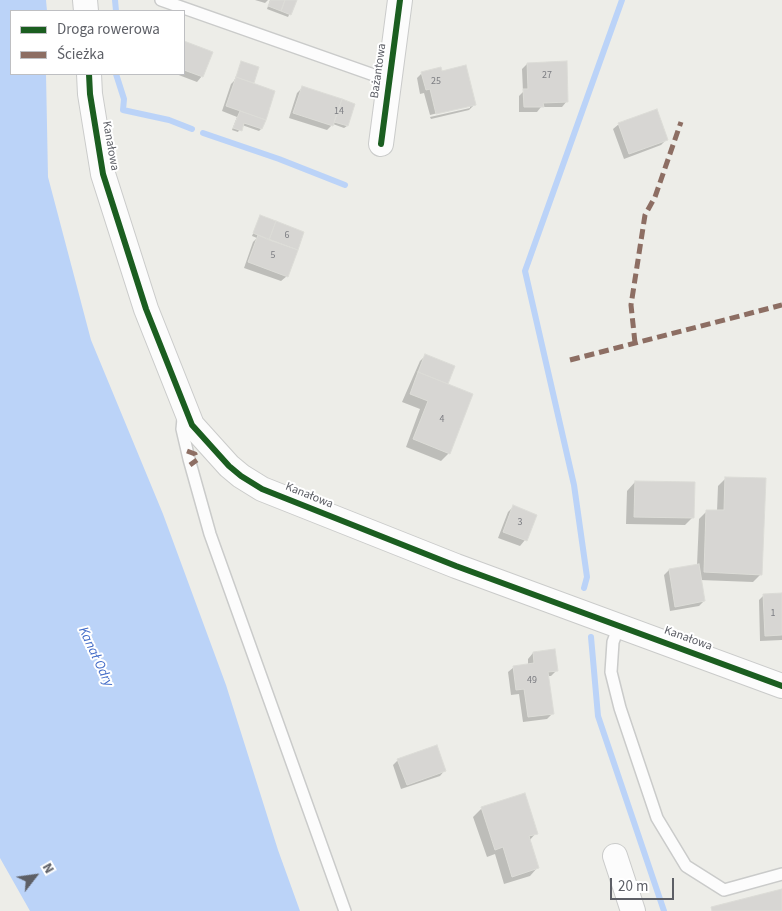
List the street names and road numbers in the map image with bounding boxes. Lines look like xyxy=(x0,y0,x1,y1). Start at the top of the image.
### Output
street label: Bażantowa xyxy=(368,43,390,99)
street label: Kanałowa xyxy=(99,120,121,172)
street label: Kanałowa xyxy=(283,480,335,512)
street label: Kanałowa xyxy=(662,624,714,654)

